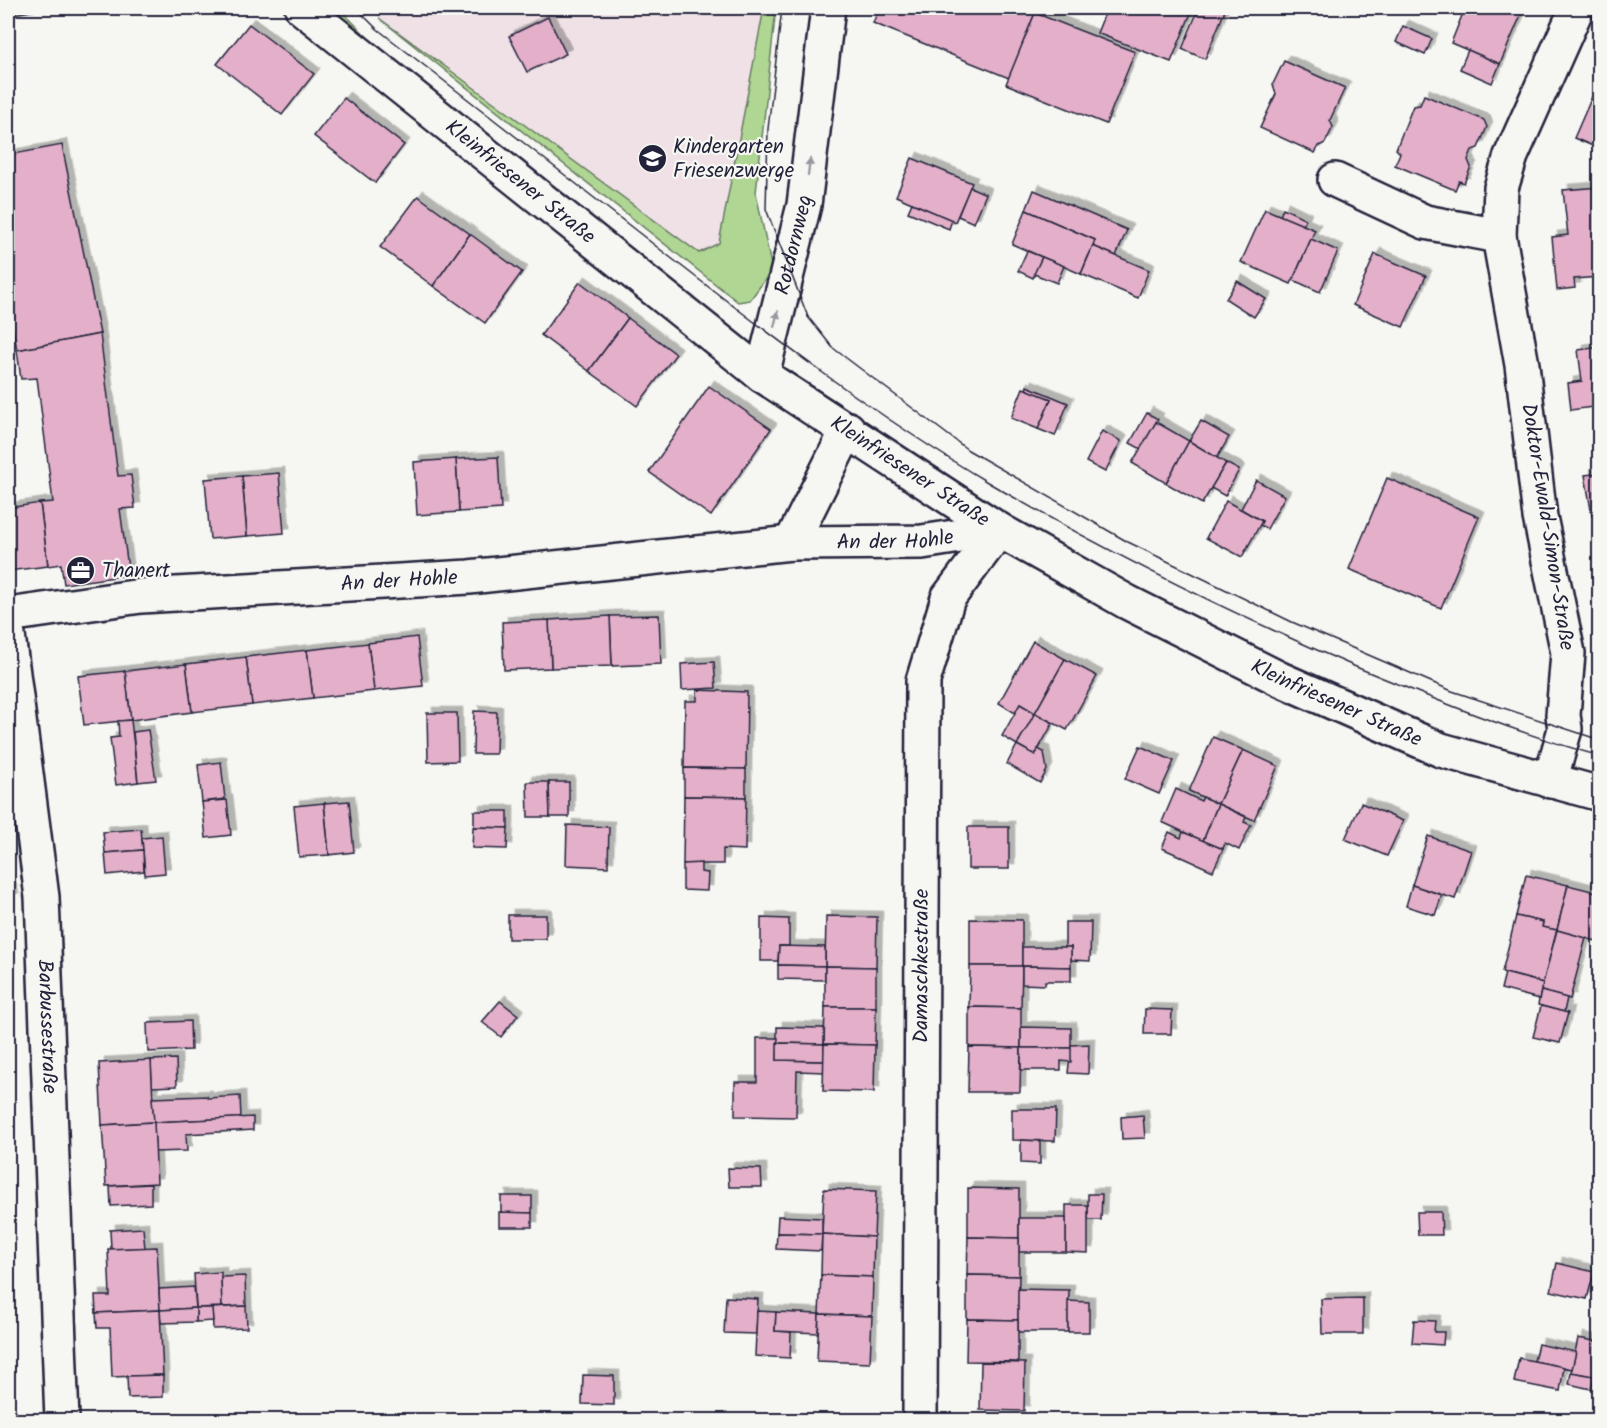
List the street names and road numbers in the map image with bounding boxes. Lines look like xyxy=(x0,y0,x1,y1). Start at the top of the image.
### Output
street label: Kleinfriesener Straße xyxy=(438,111,603,253)
street label: Rotdornweg xyxy=(766,193,822,298)
street label: Doktor-Ewald-Simon-Straße xyxy=(1511,401,1583,653)
street label: Kleinfriesener Straße xyxy=(823,407,997,536)
street label: An der Hohle xyxy=(837,521,957,559)
street label: An der Hohle xyxy=(340,561,459,601)
street label: Kleinfriesener Straße xyxy=(1245,650,1428,756)
street label: Damaschkestraße xyxy=(905,888,939,1043)
street label: Barbussestraße xyxy=(28,959,66,1095)

